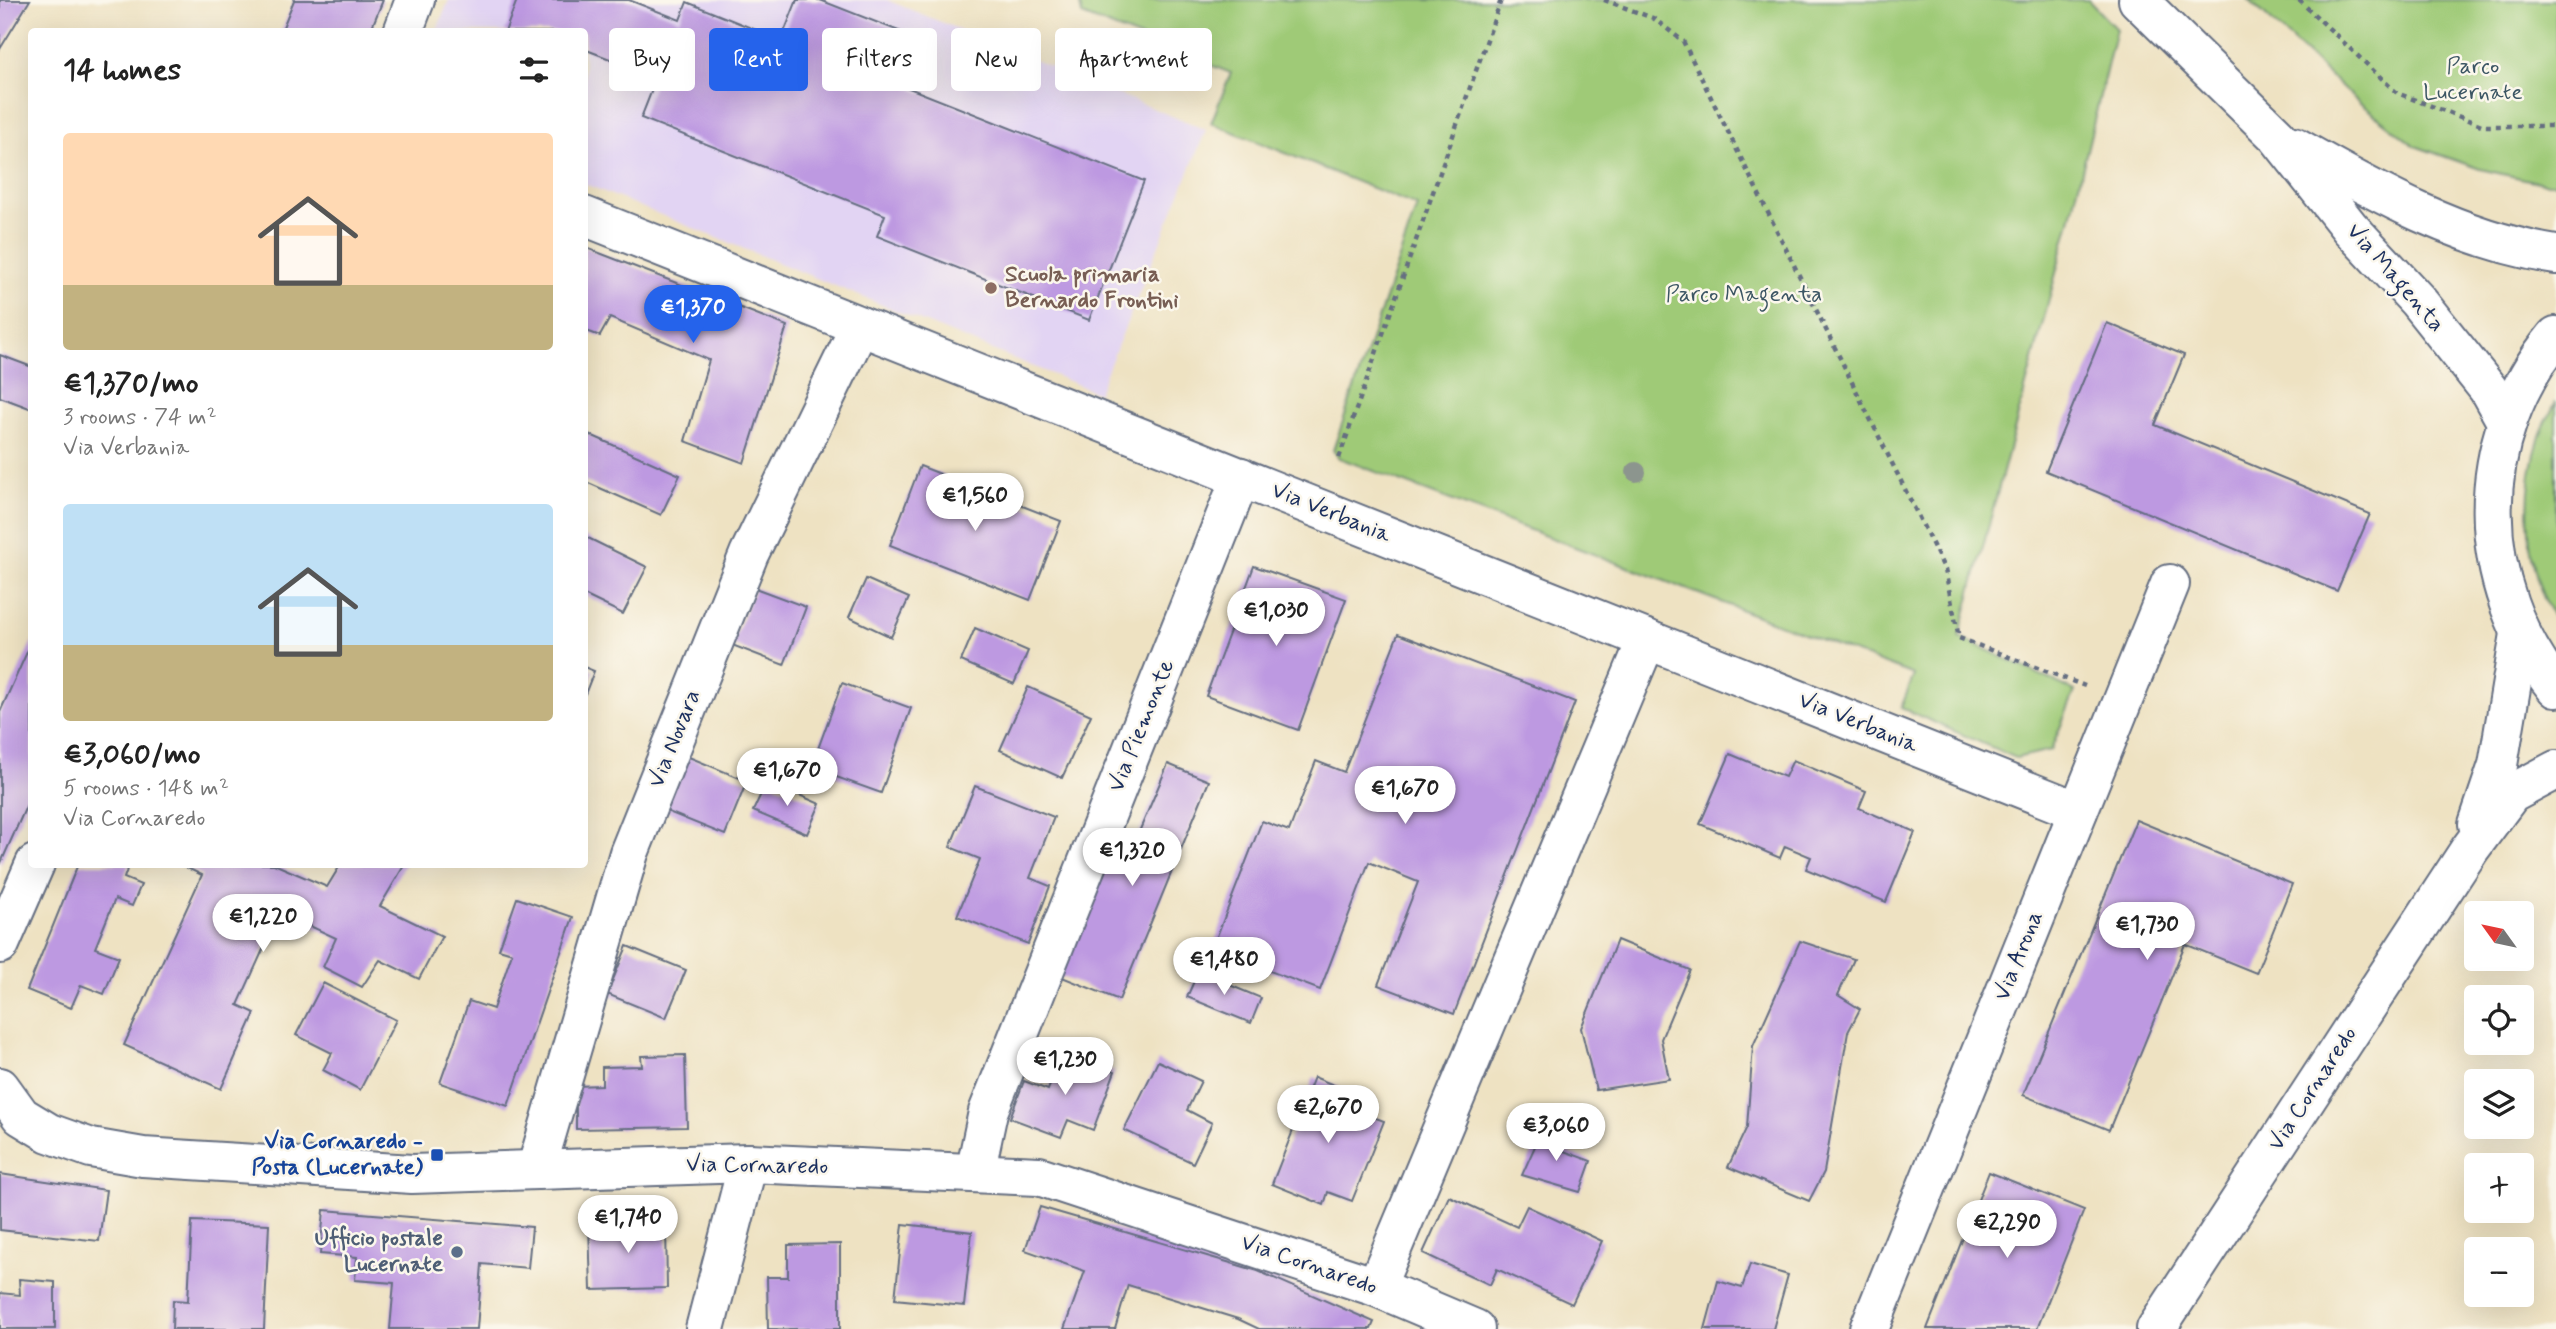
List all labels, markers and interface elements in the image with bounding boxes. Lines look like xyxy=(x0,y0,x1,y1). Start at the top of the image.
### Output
chip: Buy xyxy=(609,28,695,91)
chip: Rent xyxy=(709,28,808,91)
chip: Filters xyxy=(822,28,937,91)
chip: New xyxy=(951,28,1041,91)
chip: Apartment xyxy=(1055,28,1212,91)
text: 14 homes xyxy=(63,51,181,90)
icon: filters xyxy=(515,51,553,89)
park label: Parco Lucernate xyxy=(2423,52,2523,108)
icon: home xyxy=(245,178,371,304)
street label: Via Magenta xyxy=(2338,217,2451,340)
place label: Scuola primaria Bernardo Frontini xyxy=(1005,260,1179,316)
marker: Scuola primaria Bernardo Frontini xyxy=(983,280,999,296)
park label: Parco Magenta xyxy=(1666,280,1822,312)
pin: €1,370 xyxy=(636,286,750,345)
text: €1,370 xyxy=(660,293,726,323)
text: €1,370/mo xyxy=(63,364,199,403)
text: 3 rooms · 74 m² xyxy=(63,403,217,433)
text: Via Verbania xyxy=(63,433,189,463)
pin: €1,560 xyxy=(918,474,1032,533)
street label: Via Verbania xyxy=(1267,475,1395,551)
text: €1,560 xyxy=(942,481,1008,511)
icon: home xyxy=(245,549,371,675)
pin: €1,030 xyxy=(1219,588,1333,648)
text: €1,030 xyxy=(1243,596,1309,626)
street label: Via Piemonte xyxy=(1102,655,1182,797)
street label: Via Verbania xyxy=(1794,685,1922,761)
street label: Via Novara xyxy=(642,686,708,792)
text: €3,060/mo xyxy=(63,735,201,774)
pin: €1,670 xyxy=(730,748,844,808)
text: €1,670 xyxy=(753,756,821,786)
pin: €1,670 xyxy=(1348,766,1462,826)
text: 5 rooms · 148 m² xyxy=(63,774,229,804)
text: €1,670 xyxy=(1371,774,1439,804)
text: Via Cornaredo xyxy=(63,804,205,834)
pin: €1,320 xyxy=(1075,828,1189,888)
text: €1,320 xyxy=(1099,836,1165,866)
pin: €1,220 xyxy=(206,894,320,954)
north arrow xyxy=(2464,901,2534,971)
map controls xyxy=(2464,901,2534,1307)
text: €1,220 xyxy=(228,902,298,932)
pin: €1,730 xyxy=(2090,902,2204,962)
street label: Via Arona xyxy=(1987,907,2051,1005)
text: €1,730 xyxy=(2115,910,2179,940)
pin: €1,480 xyxy=(1167,937,1281,997)
text: €1,480 xyxy=(1189,945,1259,975)
button: locate xyxy=(2464,985,2534,1055)
street label: Via Cornaredo xyxy=(2262,1021,2364,1157)
pin: €1,230 xyxy=(1008,1038,1122,1097)
text: €1,230 xyxy=(1033,1045,1097,1075)
button: layers xyxy=(2464,1069,2534,1139)
pin: €2,670 xyxy=(1271,1086,1385,1145)
text: €2,670 xyxy=(1293,1093,1363,1123)
pin: €3,060 xyxy=(1499,1104,1613,1163)
text: €3,060 xyxy=(1522,1111,1590,1141)
place label: Via Cornaredo - Posta (Lucernate) xyxy=(251,1127,424,1183)
marker: Via Cornaredo - Posta (Lucernate) xyxy=(429,1147,445,1163)
street label: Via Cornaredo xyxy=(686,1150,828,1182)
button: + xyxy=(2464,1153,2534,1223)
pin: €1,740 xyxy=(571,1196,685,1255)
pin: €2,290 xyxy=(1950,1200,2064,1260)
text: €1,740 xyxy=(594,1203,662,1233)
text: €2,290 xyxy=(1973,1208,2041,1238)
place label: Ufficio postale Lucernate xyxy=(315,1224,444,1280)
street label: Via Cornaredo xyxy=(1237,1228,1381,1302)
button: − xyxy=(2464,1237,2534,1307)
marker: Ufficio postale Lucernate xyxy=(449,1244,465,1260)

